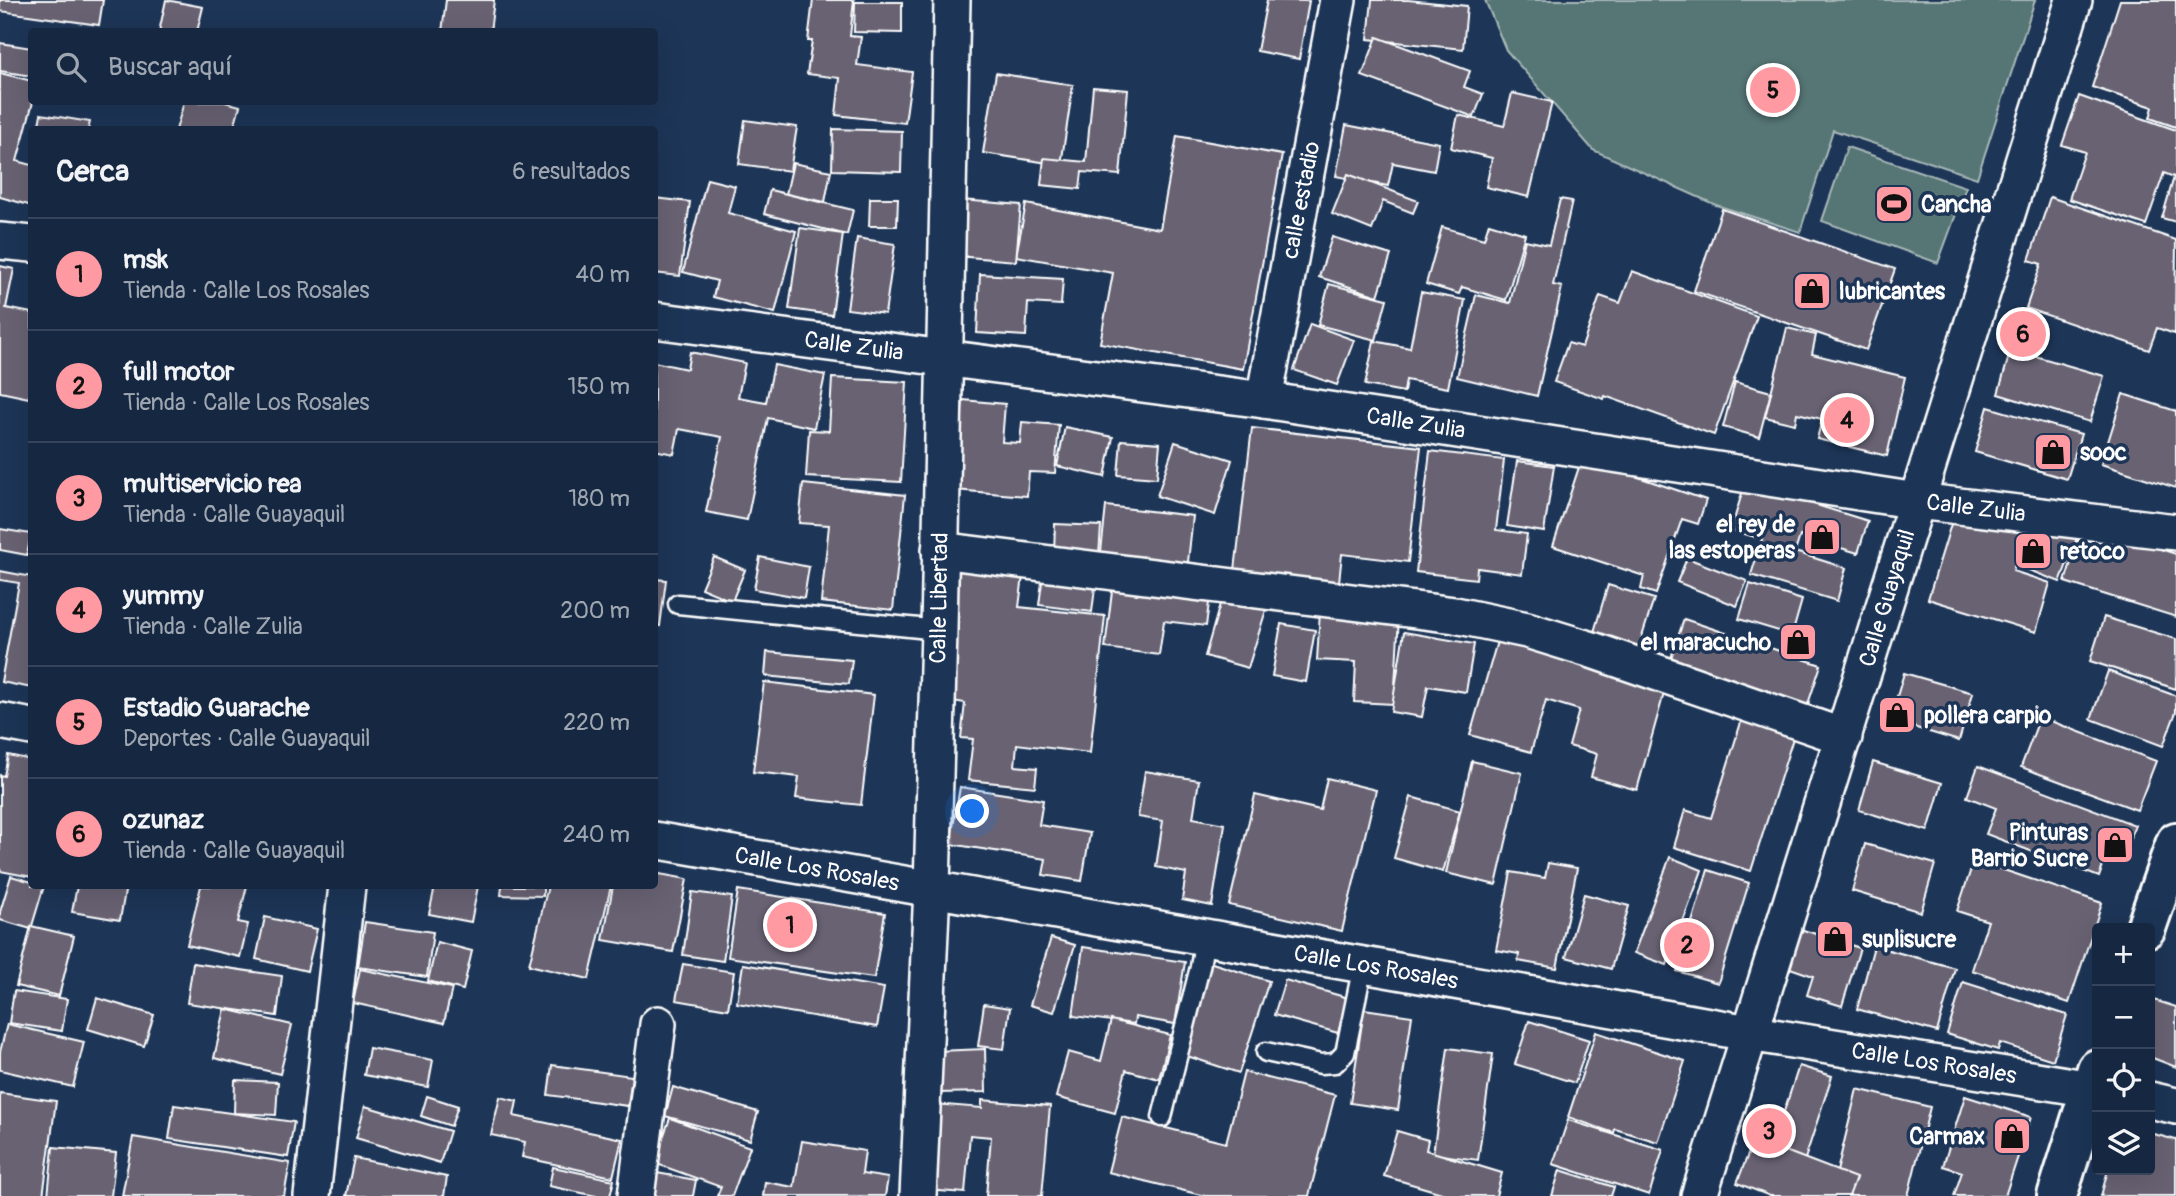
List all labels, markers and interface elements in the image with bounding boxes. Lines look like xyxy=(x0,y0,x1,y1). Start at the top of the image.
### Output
search box xyxy=(28,28,658,105)
icon: search xyxy=(52,48,90,86)
text: Buscar aquí xyxy=(108,51,232,83)
pin: 5 xyxy=(1750,64,1796,116)
street label: calle estadio xyxy=(1275,139,1327,261)
text: Cerca xyxy=(56,153,129,190)
text: 6 resultados xyxy=(512,157,630,186)
sports icon: Cancha xyxy=(1873,183,1915,225)
place label: Cancha xyxy=(1921,190,1992,219)
text: msk xyxy=(123,244,168,276)
text: 1 xyxy=(75,260,84,289)
text: 40 m xyxy=(576,260,630,289)
shop icon: lubricantes xyxy=(1791,270,1833,312)
text: Tienda · Calle Los Rosales xyxy=(123,276,370,305)
place label: lubricantes xyxy=(1839,277,1946,306)
pin: 6 xyxy=(2000,308,2046,360)
street label: Calle Zulia xyxy=(803,325,905,367)
text: full motor xyxy=(123,356,234,388)
text: 2 xyxy=(73,372,85,401)
text: 150 m xyxy=(567,372,630,401)
text: Tienda · Calle Los Rosales xyxy=(123,388,370,417)
pin: 4 xyxy=(1824,394,1870,446)
street label: Calle Zulia xyxy=(1365,401,1467,445)
shop icon: sooc xyxy=(2032,431,2074,473)
place label: sooc xyxy=(2080,438,2127,467)
text: multiservicio rea xyxy=(123,468,302,500)
text: 3 xyxy=(73,484,85,513)
text: 180 m xyxy=(568,484,630,513)
street label: Calle Zulia xyxy=(1925,488,2027,528)
text: Tienda · Calle Guayaquil xyxy=(123,500,345,529)
place label: el rey de las estoperas xyxy=(1669,510,1796,565)
shop icon: el rey de las estoperas xyxy=(1801,516,1843,558)
street label: Calle Guayaquil xyxy=(1852,526,1922,670)
shop icon: retoco xyxy=(2012,530,2054,572)
street label: Calle Libertad xyxy=(923,532,955,664)
place label: retoco xyxy=(2060,537,2125,566)
text: yummy xyxy=(123,580,204,612)
text: 4 xyxy=(72,596,86,625)
text: 200 m xyxy=(560,596,630,625)
text: Tienda · Calle Zulia xyxy=(123,612,303,641)
shop icon: el maracucho xyxy=(1777,621,1819,663)
place label: el maracucho xyxy=(1640,628,1772,657)
text: Estadio Guarache xyxy=(123,692,310,724)
shop icon: pollera carpio xyxy=(1876,694,1918,736)
place label: pollera carpio xyxy=(1924,701,2052,730)
text: 5 xyxy=(73,708,85,737)
text: 220 m xyxy=(563,708,630,737)
text: Deportes · Calle Guayaquil xyxy=(123,724,371,753)
your location xyxy=(955,794,989,828)
text: ozunaz xyxy=(123,804,204,836)
place label: Pinturas Barrio Sucre xyxy=(1971,818,2089,873)
text: 6 xyxy=(72,820,86,849)
text: 240 m xyxy=(563,820,630,849)
shop icon: Pinturas Barrio Sucre xyxy=(2094,824,2136,866)
text: Tienda · Calle Guayaquil xyxy=(123,836,345,865)
street label: Calle Los Rosales xyxy=(732,840,902,898)
pin: 1 xyxy=(767,899,813,951)
shop icon: suplisucre xyxy=(1814,918,1856,960)
pin: 2 xyxy=(1664,919,1710,971)
map controls xyxy=(2092,923,2155,1175)
button: + xyxy=(2092,923,2155,986)
place label: suplisucre xyxy=(1862,925,1957,954)
street label: Calle Los Rosales xyxy=(1291,938,1461,996)
button: − xyxy=(2092,986,2155,1049)
street label: Calle Los Rosales xyxy=(1850,1036,2018,1090)
button: locate xyxy=(2092,1049,2155,1112)
pin: 3 xyxy=(1746,1105,1792,1157)
button: layers xyxy=(2092,1112,2155,1175)
shop icon: Carmax xyxy=(1991,1115,2033,1157)
place label: Carmax xyxy=(1909,1122,1985,1151)

